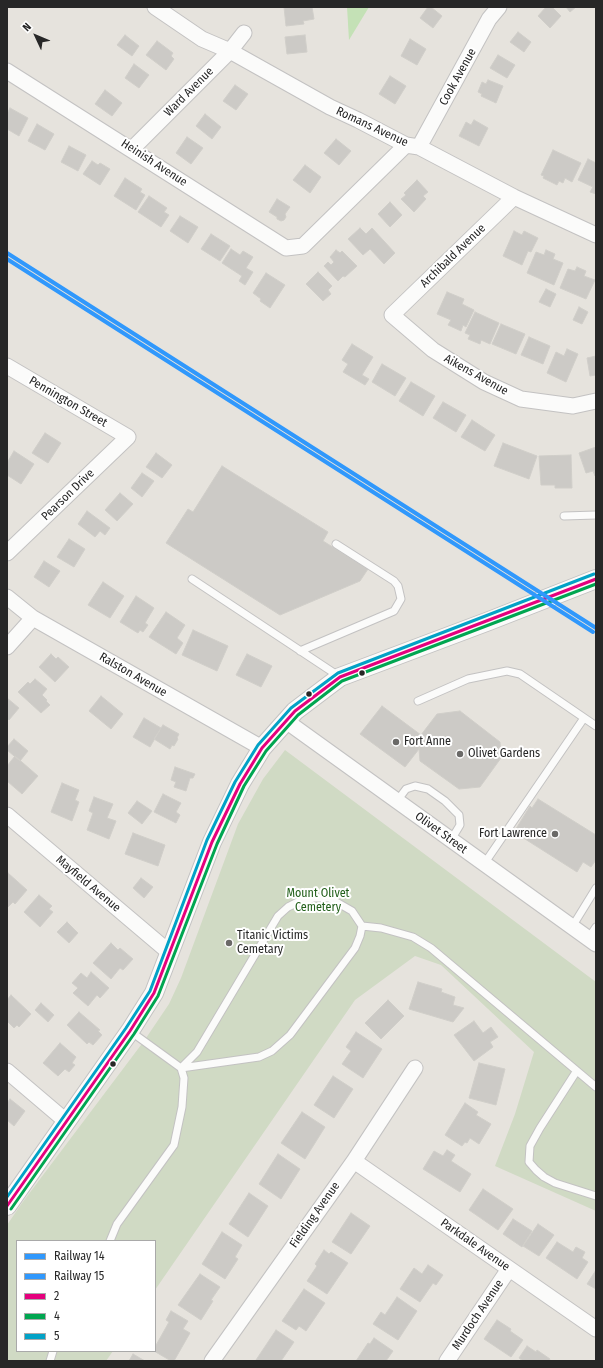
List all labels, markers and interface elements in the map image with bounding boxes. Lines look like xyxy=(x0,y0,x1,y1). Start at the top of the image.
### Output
north arrow xyxy=(16,16,56,56)
text: N xyxy=(20,20,34,34)
street label: Cook Avenue xyxy=(436,46,480,108)
street label: Ward Avenue xyxy=(161,64,217,120)
street label: Romans Avenue xyxy=(334,104,410,150)
street label: Heinish Avenue xyxy=(118,136,190,190)
street label: Archibald Avenue xyxy=(417,221,489,291)
street label: Aikens Avenue xyxy=(441,351,511,399)
street label: Pennington Street xyxy=(26,374,110,430)
street label: Pearson Drive xyxy=(39,466,97,524)
street label: Ralston Avenue xyxy=(97,650,169,700)
unlabelled marker xyxy=(357,668,367,678)
unlabelled marker xyxy=(304,689,314,699)
place label: Fort Anne xyxy=(404,735,451,749)
marker: Fort Anne xyxy=(391,737,401,747)
place label: Olivet Gardens xyxy=(468,747,540,761)
marker: Olivet Gardens xyxy=(455,749,465,759)
street label: Olivet Street xyxy=(412,809,470,857)
place label: Fort Lawrence xyxy=(479,827,547,841)
marker: Fort Lawrence xyxy=(550,829,560,839)
street label: Mayfield Avenue xyxy=(53,853,123,915)
park label: Mount Olivet Cemetery xyxy=(286,887,350,915)
place label: Titanic Victims Cemetary xyxy=(237,929,308,957)
marker: Titanic Victims Cemetary xyxy=(224,938,234,948)
unlabelled marker xyxy=(108,1059,118,1069)
street label: Fielding Avenue xyxy=(287,1179,343,1251)
street label: Parkdale Avenue xyxy=(438,1216,512,1274)
legend xyxy=(16,1240,156,1352)
text: Railway 14 xyxy=(54,1249,105,1263)
text: Railway 15 xyxy=(54,1269,104,1283)
street label: Murdoch Avenue xyxy=(449,1277,507,1353)
text: 2 xyxy=(54,1289,59,1303)
text: 4 xyxy=(54,1309,60,1323)
text: 5 xyxy=(54,1329,60,1343)

